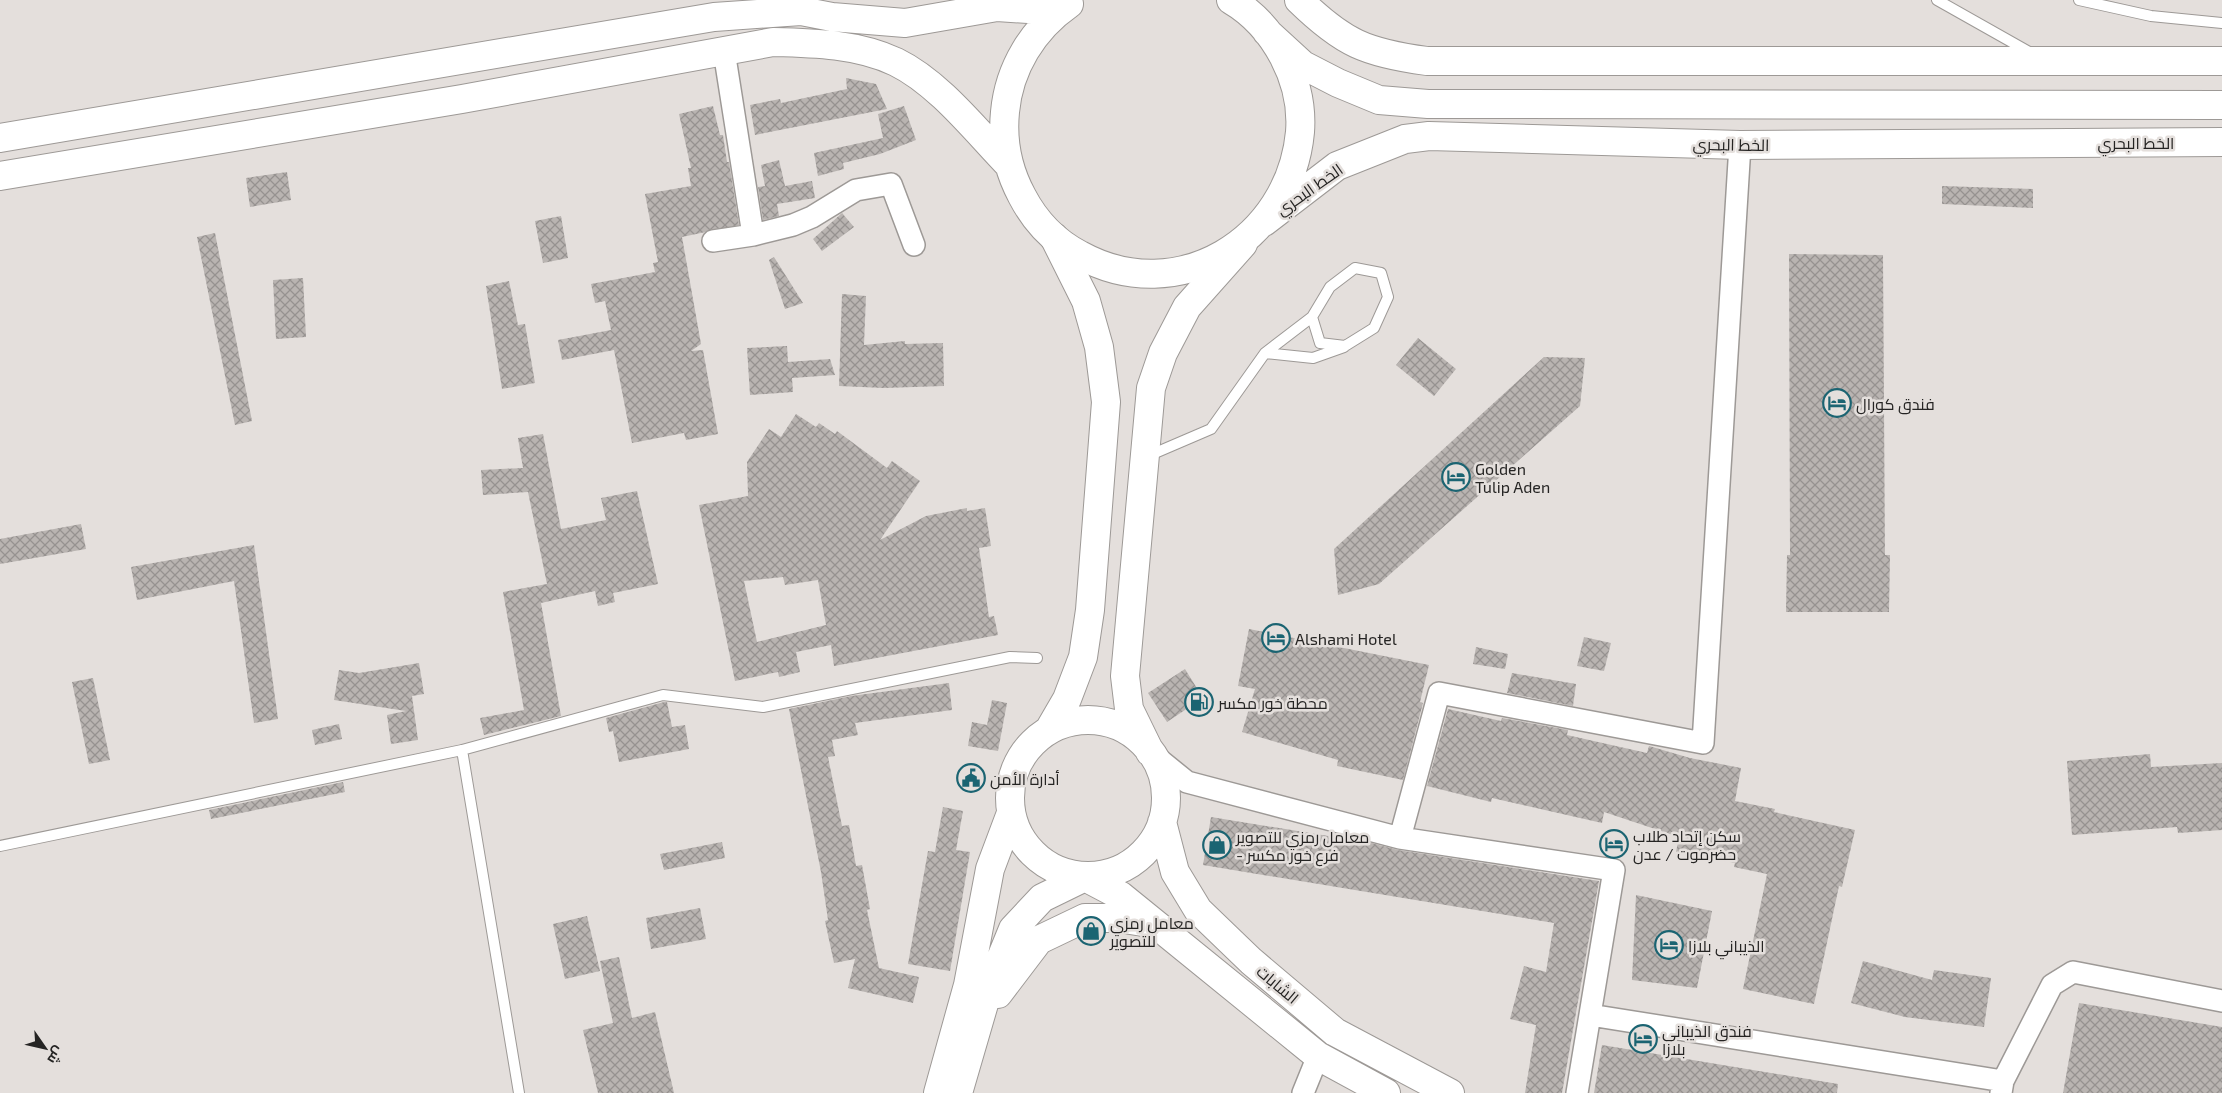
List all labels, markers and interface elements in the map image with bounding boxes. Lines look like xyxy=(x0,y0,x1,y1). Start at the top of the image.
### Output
street label: الخط البحري xyxy=(2098,133,2174,157)
street label: الخط البحري xyxy=(1692,134,1770,159)
street label: الخط البحري xyxy=(1272,159,1349,223)
hotel icon: فندق كورال xyxy=(1822,388,1852,418)
place label: فندق كورال xyxy=(1856,394,1935,415)
place label: Golden Tulip Aden xyxy=(1475,459,1550,496)
hotel icon: Golden Tulip Aden xyxy=(1441,462,1471,492)
hotel icon: Alshami Hotel xyxy=(1261,623,1291,653)
place label: Alshami Hotel xyxy=(1295,629,1397,648)
fuel station icon: محطة خور مكسر xyxy=(1184,687,1214,717)
place label: محطة خور مكسر xyxy=(1217,693,1328,713)
public building icon: أدارة الأمن xyxy=(956,763,986,793)
place label: أدارة الأمن xyxy=(990,769,1060,790)
place label: سكن إتحاد طلاب حضرموت / عدن xyxy=(1633,826,1741,865)
place label: معامل رمزي للتصوير - فرع خور مكسر xyxy=(1235,827,1369,867)
hotel icon: سكن إتحاد طلاب حضرموت / عدن xyxy=(1599,829,1629,859)
shop icon: معامل رمزي للتصوير - فرع خور مكسر xyxy=(1202,830,1232,860)
place label: معامل رمزي للتصوير xyxy=(1109,913,1194,951)
shop icon: معامل رمزي للتصوير xyxy=(1076,916,1106,946)
hotel icon: الذيباني بلازا xyxy=(1654,930,1684,960)
place label: الذيباني بلازا xyxy=(1688,936,1764,960)
street label: الشابات xyxy=(1253,961,1303,1008)
place label: فندق الذيباني بلازا xyxy=(1662,1021,1752,1059)
north arrow xyxy=(20,1023,70,1073)
hotel icon: فندق الذيباني بلازا xyxy=(1628,1024,1658,1054)
text: ش xyxy=(43,1043,68,1068)

